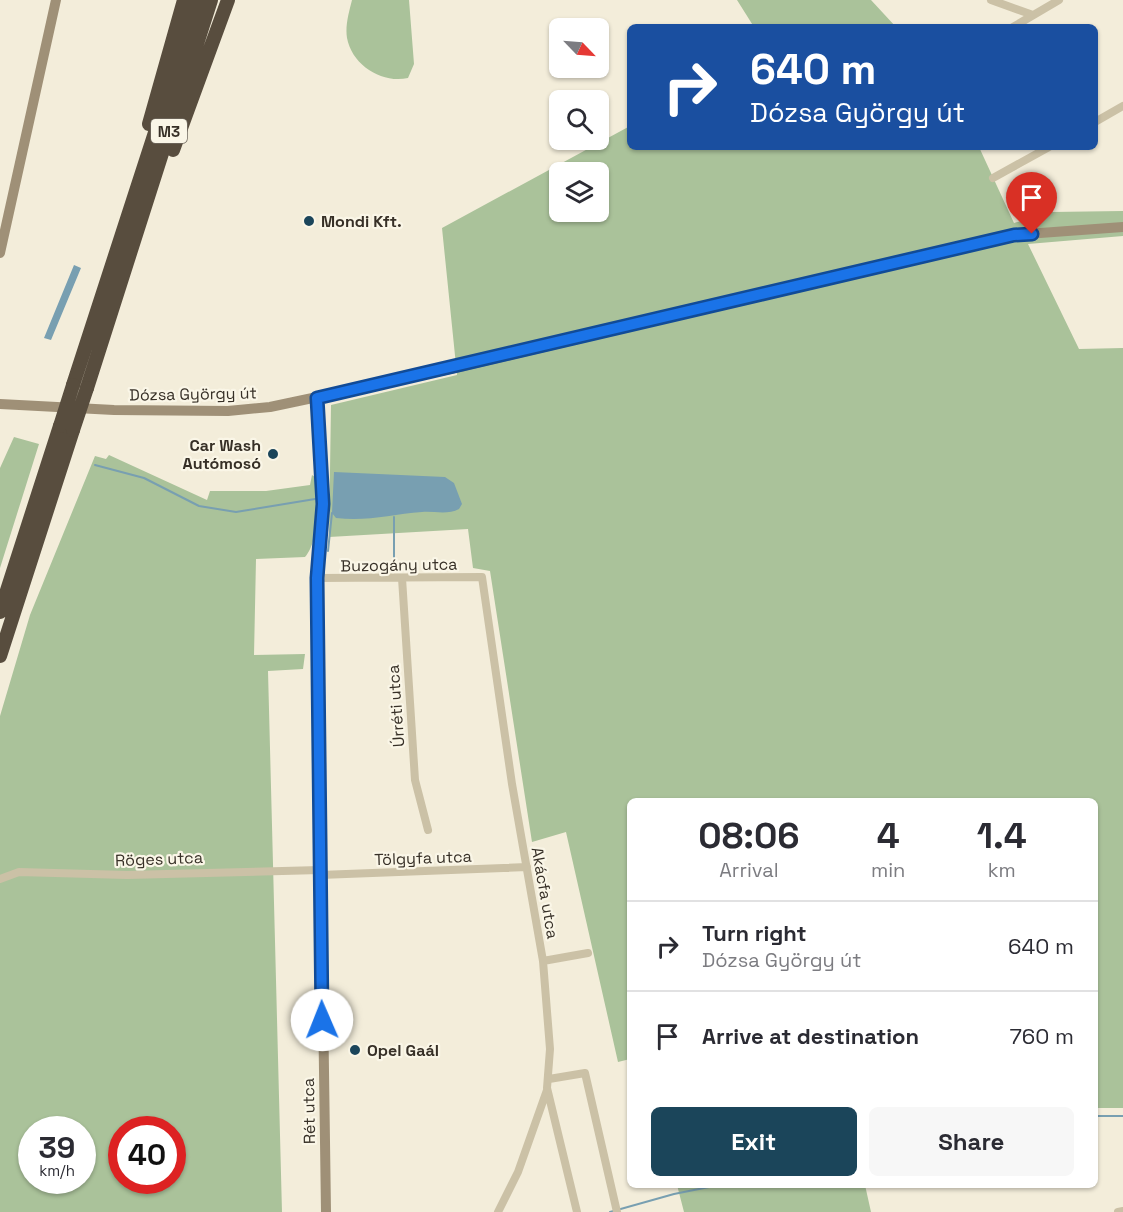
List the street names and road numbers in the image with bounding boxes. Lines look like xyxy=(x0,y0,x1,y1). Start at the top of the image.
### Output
road number: M3 xyxy=(151,119,187,143)
street label: Dózsa György út xyxy=(129,382,257,406)
street label: Buzogány utca xyxy=(340,553,458,577)
street label: Úrréti utca xyxy=(383,664,409,748)
street label: Tölgyfa utca xyxy=(374,846,472,870)
street label: Akácfa utca xyxy=(527,846,563,940)
street label: Röges utca xyxy=(115,847,203,871)
street label: Rét utca xyxy=(298,1078,320,1144)

